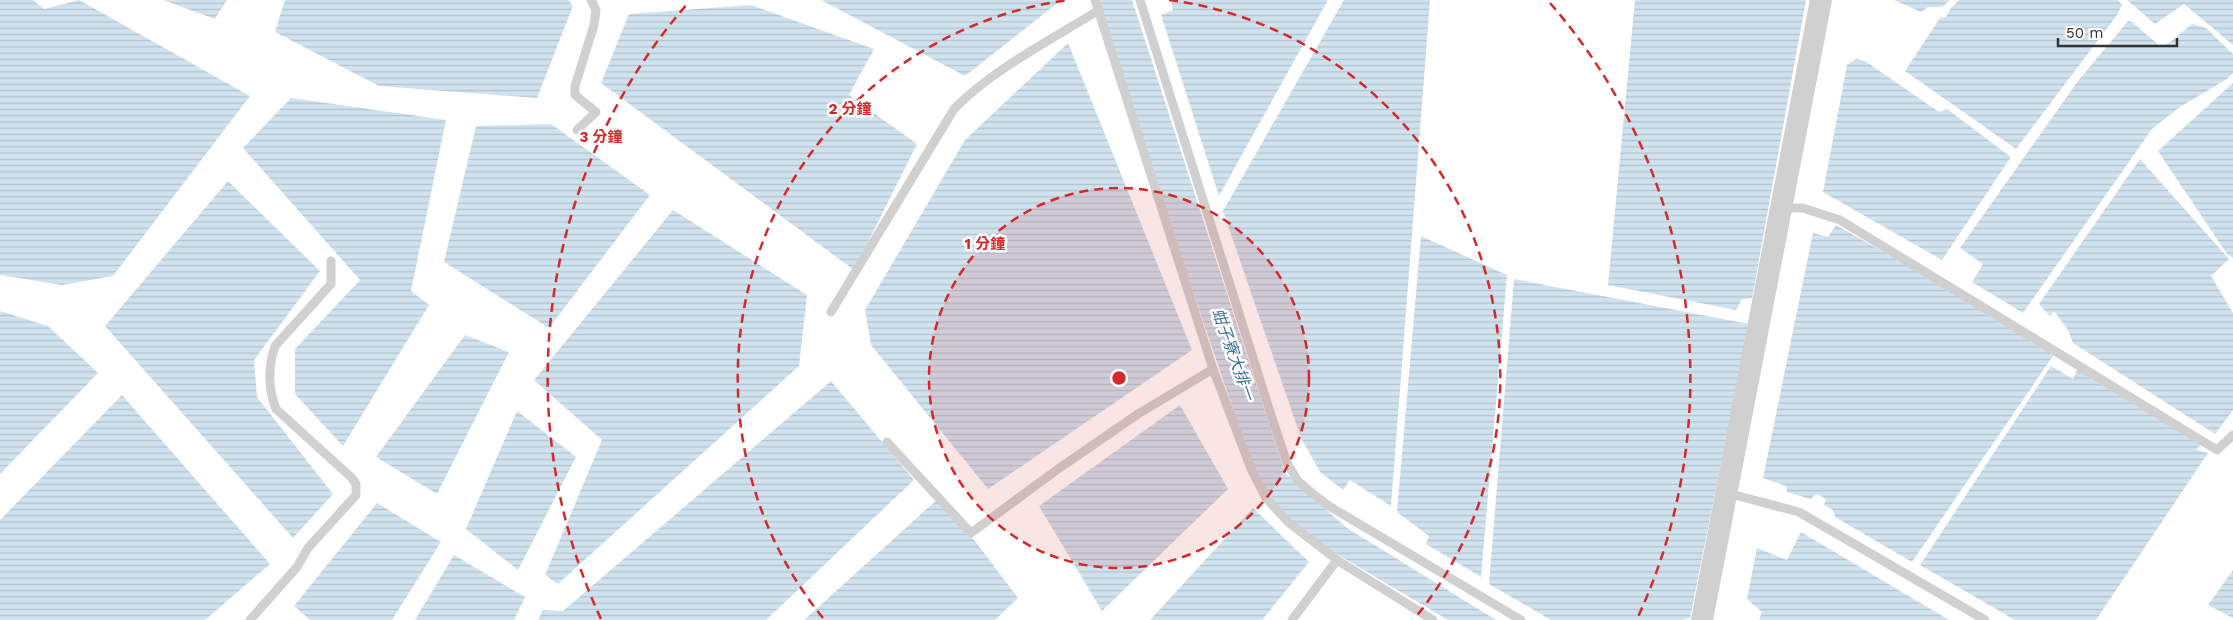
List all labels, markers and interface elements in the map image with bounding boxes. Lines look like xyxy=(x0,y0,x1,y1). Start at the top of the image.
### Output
scale bar xyxy=(2058,15,2177,47)
text: 50 m xyxy=(2066,24,2103,42)
text: 2 分鐘 xyxy=(828,100,872,118)
text: 3 分鐘 xyxy=(579,128,623,146)
text: 1 分鐘 xyxy=(965,235,1005,253)
water label: 蚶子寮大排一 xyxy=(1208,306,1260,404)
centre of rings xyxy=(1110,369,1128,387)

